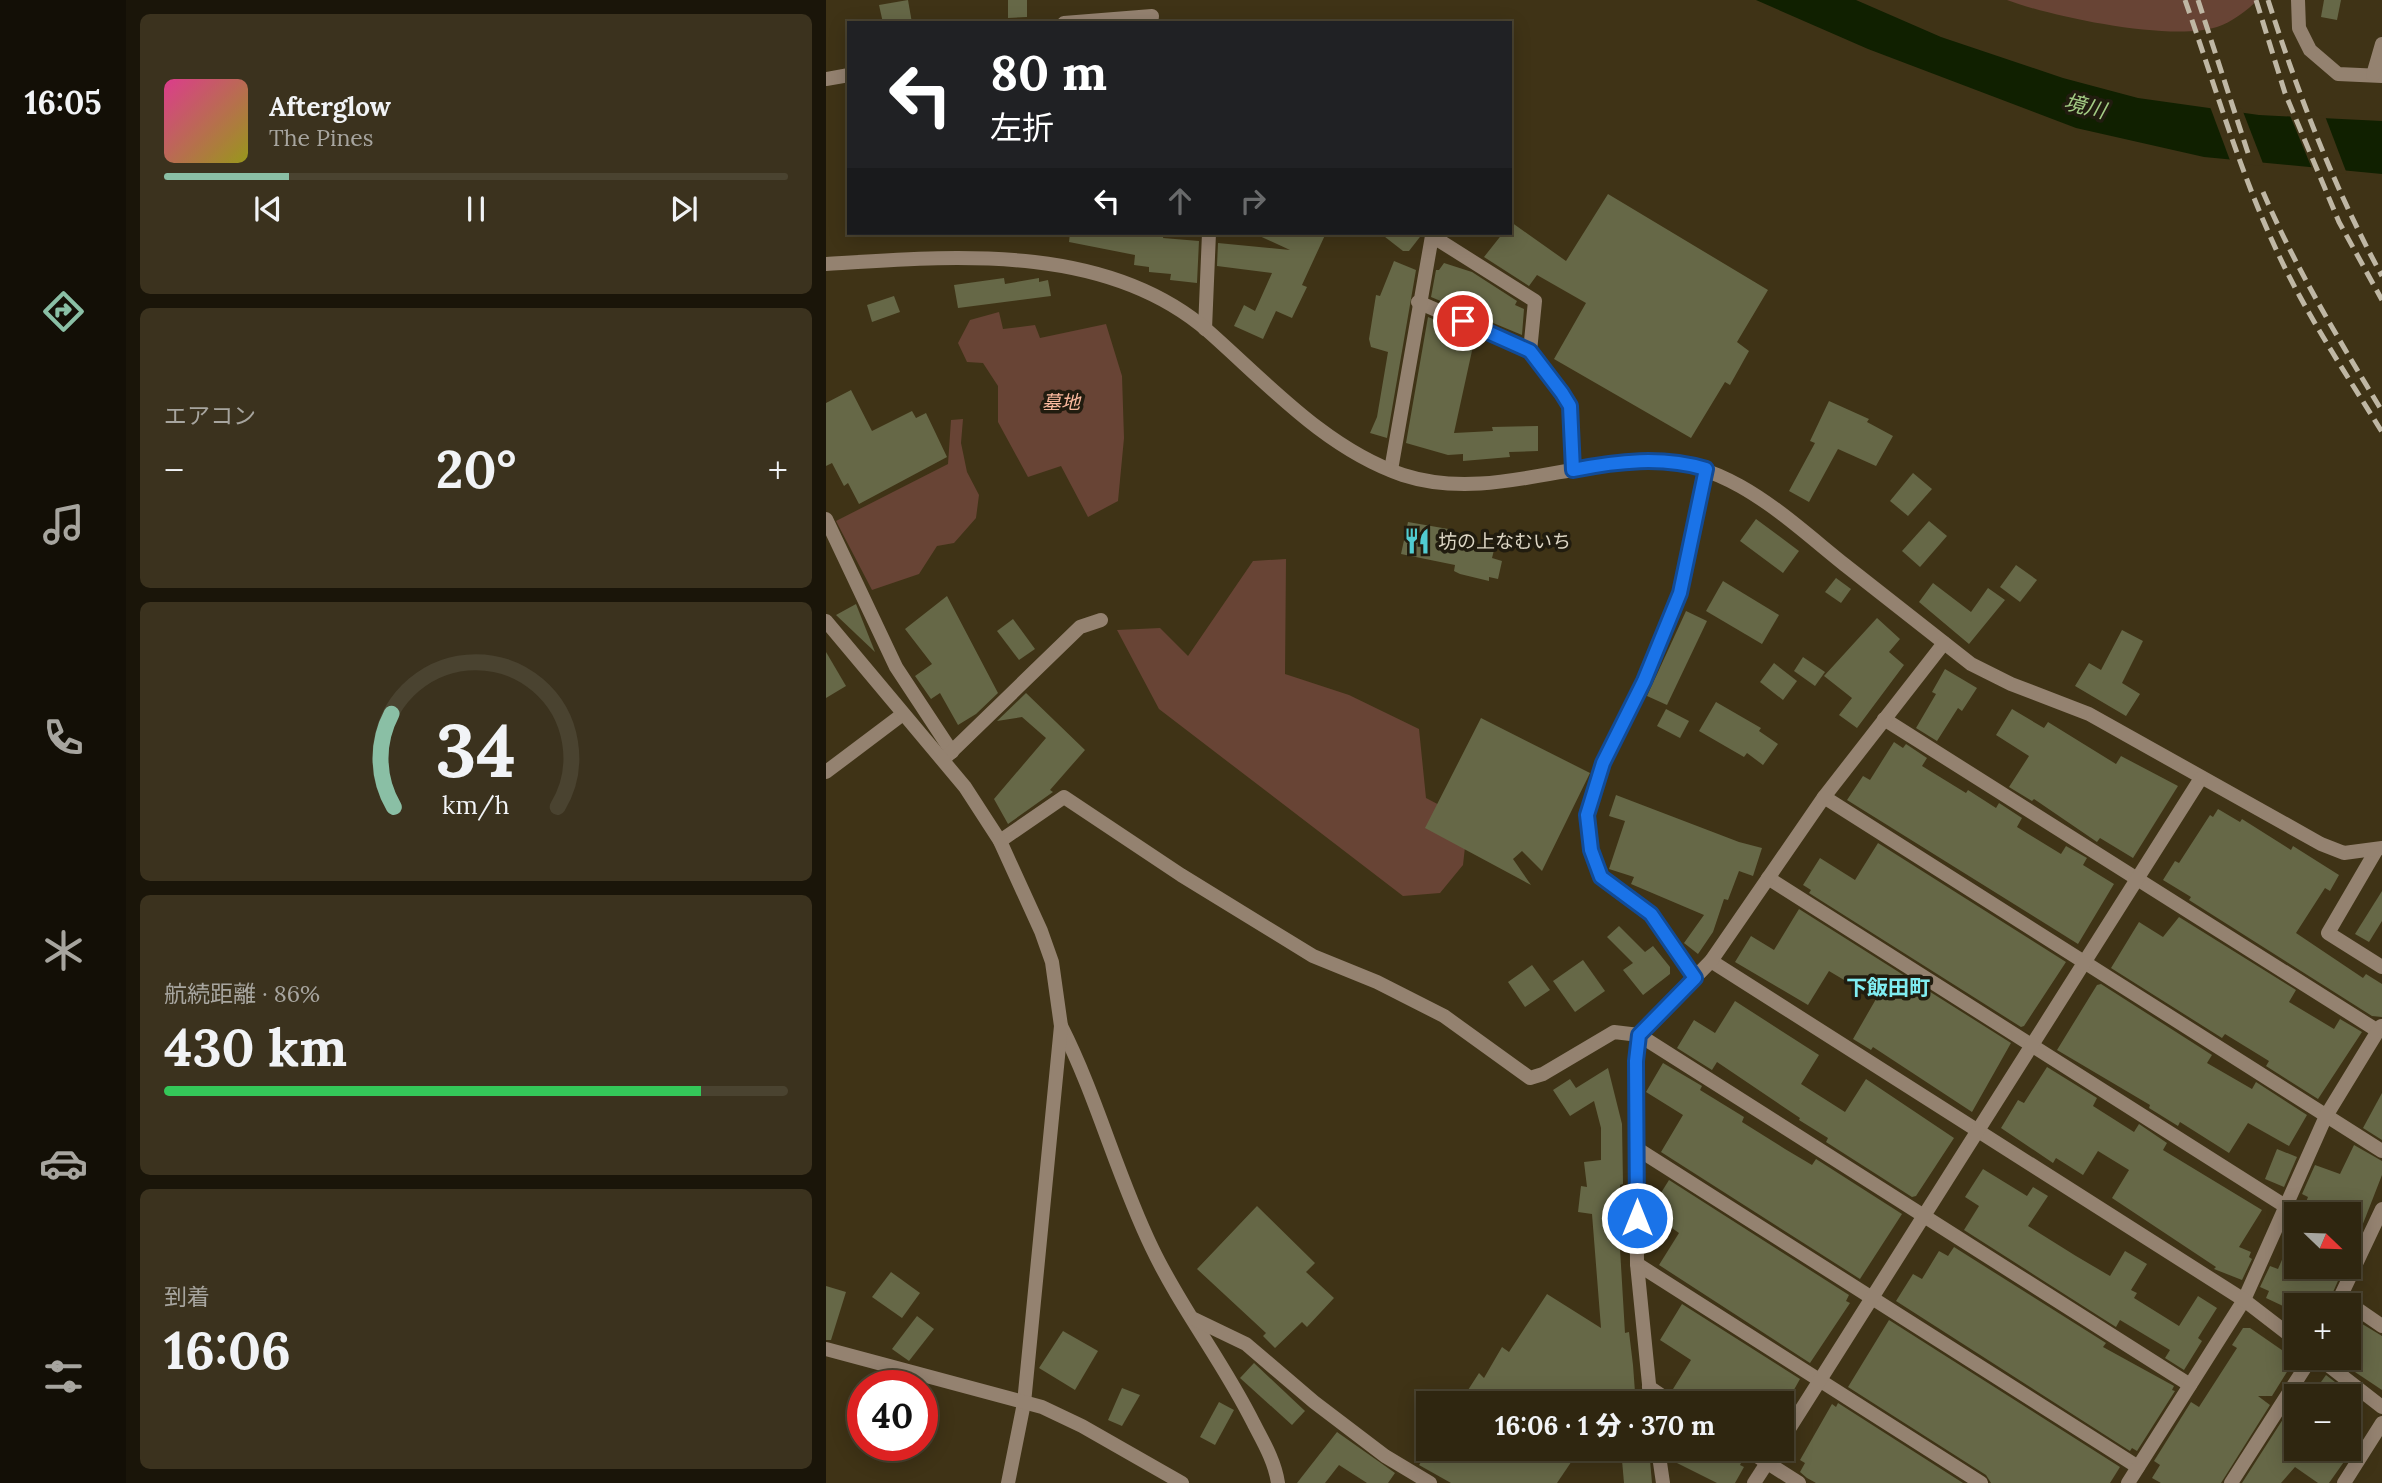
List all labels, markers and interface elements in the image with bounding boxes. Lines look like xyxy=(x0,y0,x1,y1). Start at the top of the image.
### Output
text: 80 m xyxy=(990,41,1107,103)
icon: left xyxy=(875,49,966,140)
text: 16:05 xyxy=(24,82,102,123)
water label: 境川 xyxy=(2061,88,2111,125)
text: Afterglow xyxy=(269,90,391,123)
text: 左折 xyxy=(990,107,1054,148)
text: The Pines xyxy=(269,123,374,152)
icon: left xyxy=(1088,182,1126,220)
icon: ahead xyxy=(1161,182,1199,220)
icon: right xyxy=(1234,182,1272,220)
icon: previous xyxy=(249,190,287,228)
icon: pause xyxy=(457,190,495,228)
icon: next xyxy=(665,190,703,228)
icon: directions xyxy=(39,287,88,336)
pin xyxy=(1433,291,1493,351)
icon: arrive xyxy=(1444,302,1482,340)
park label: 墓地 xyxy=(1042,390,1082,414)
text: エアコン xyxy=(164,401,256,430)
text: 20° xyxy=(436,436,516,502)
text: − xyxy=(164,446,184,494)
text: + xyxy=(768,446,788,494)
icon: music xyxy=(39,500,88,549)
restaurant icon: 坊の上なむいち xyxy=(1402,526,1432,556)
place label: 坊の上なむいち xyxy=(1438,529,1571,553)
text: 34 xyxy=(436,705,516,798)
icon: phone xyxy=(39,713,88,762)
text: km/h xyxy=(442,789,510,821)
icon: climate xyxy=(39,926,88,975)
district label: 下飯田町 xyxy=(1846,974,1930,1001)
text: 航続距離 · 86% xyxy=(164,979,320,1008)
text: 430 km xyxy=(164,1014,347,1080)
icon: car xyxy=(39,1139,88,1188)
position arrow xyxy=(1600,1181,1674,1255)
north arrow xyxy=(2284,1202,2361,1279)
map controls xyxy=(2284,1202,2361,1461)
text: 到着 xyxy=(164,1282,210,1311)
button: + xyxy=(2284,1293,2361,1370)
text: 16:06 xyxy=(164,1317,291,1383)
icon: filters xyxy=(39,1352,88,1401)
speed limit sign: 40 xyxy=(847,1370,938,1461)
button: − xyxy=(2284,1384,2361,1461)
text: 16:06 · 1 分 · 370 m xyxy=(1495,1409,1715,1442)

